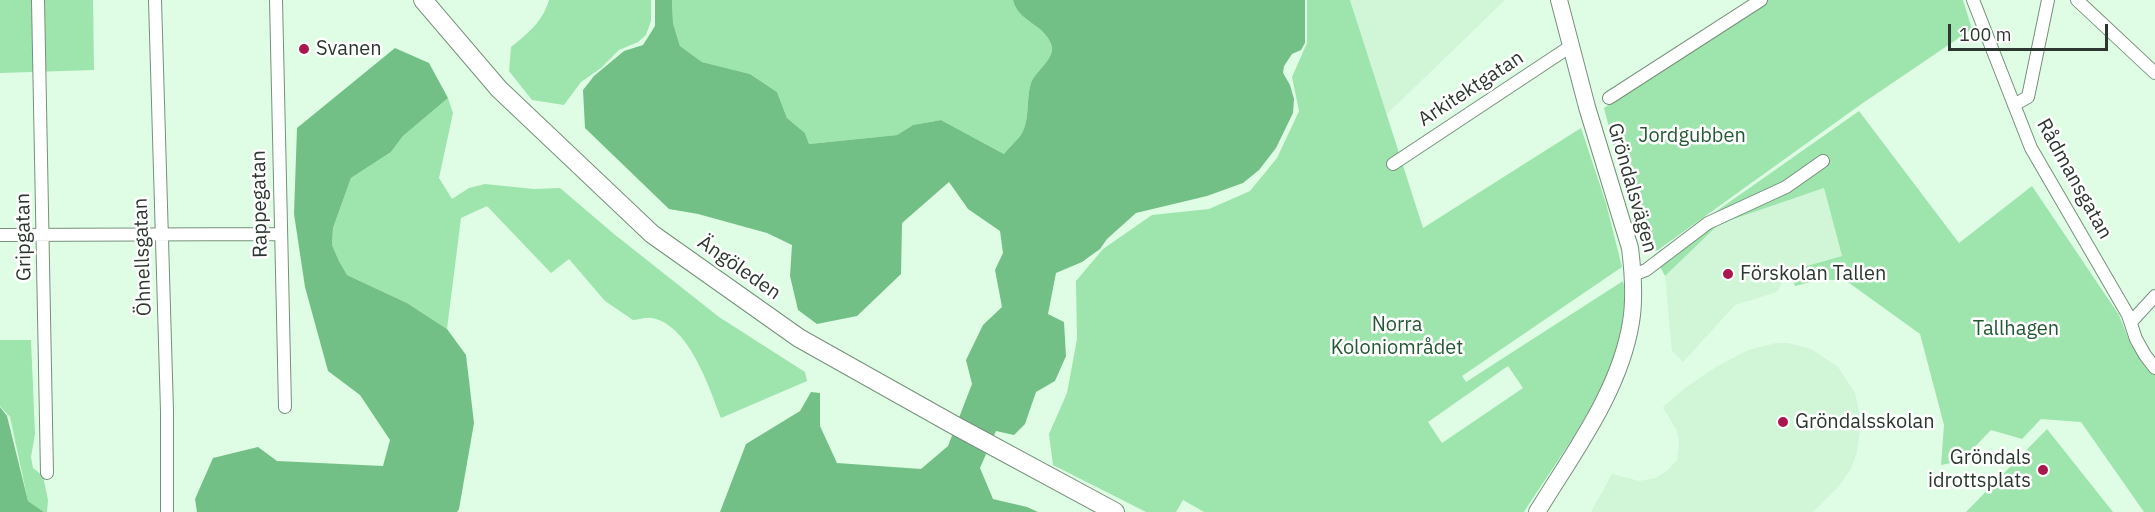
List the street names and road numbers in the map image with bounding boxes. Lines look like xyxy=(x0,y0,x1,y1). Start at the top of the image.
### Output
street label: Arkitektgatan xyxy=(1414,46,1528,132)
street label: Rådmansgatan xyxy=(2031,115,2117,243)
street label: Gröndalsvägen xyxy=(1602,120,1662,256)
street label: Rappegatan xyxy=(247,150,273,258)
street label: Gripgatan xyxy=(11,193,37,281)
street label: Öhnellsgatan xyxy=(129,197,157,317)
street label: Ängöleden xyxy=(693,231,785,305)

